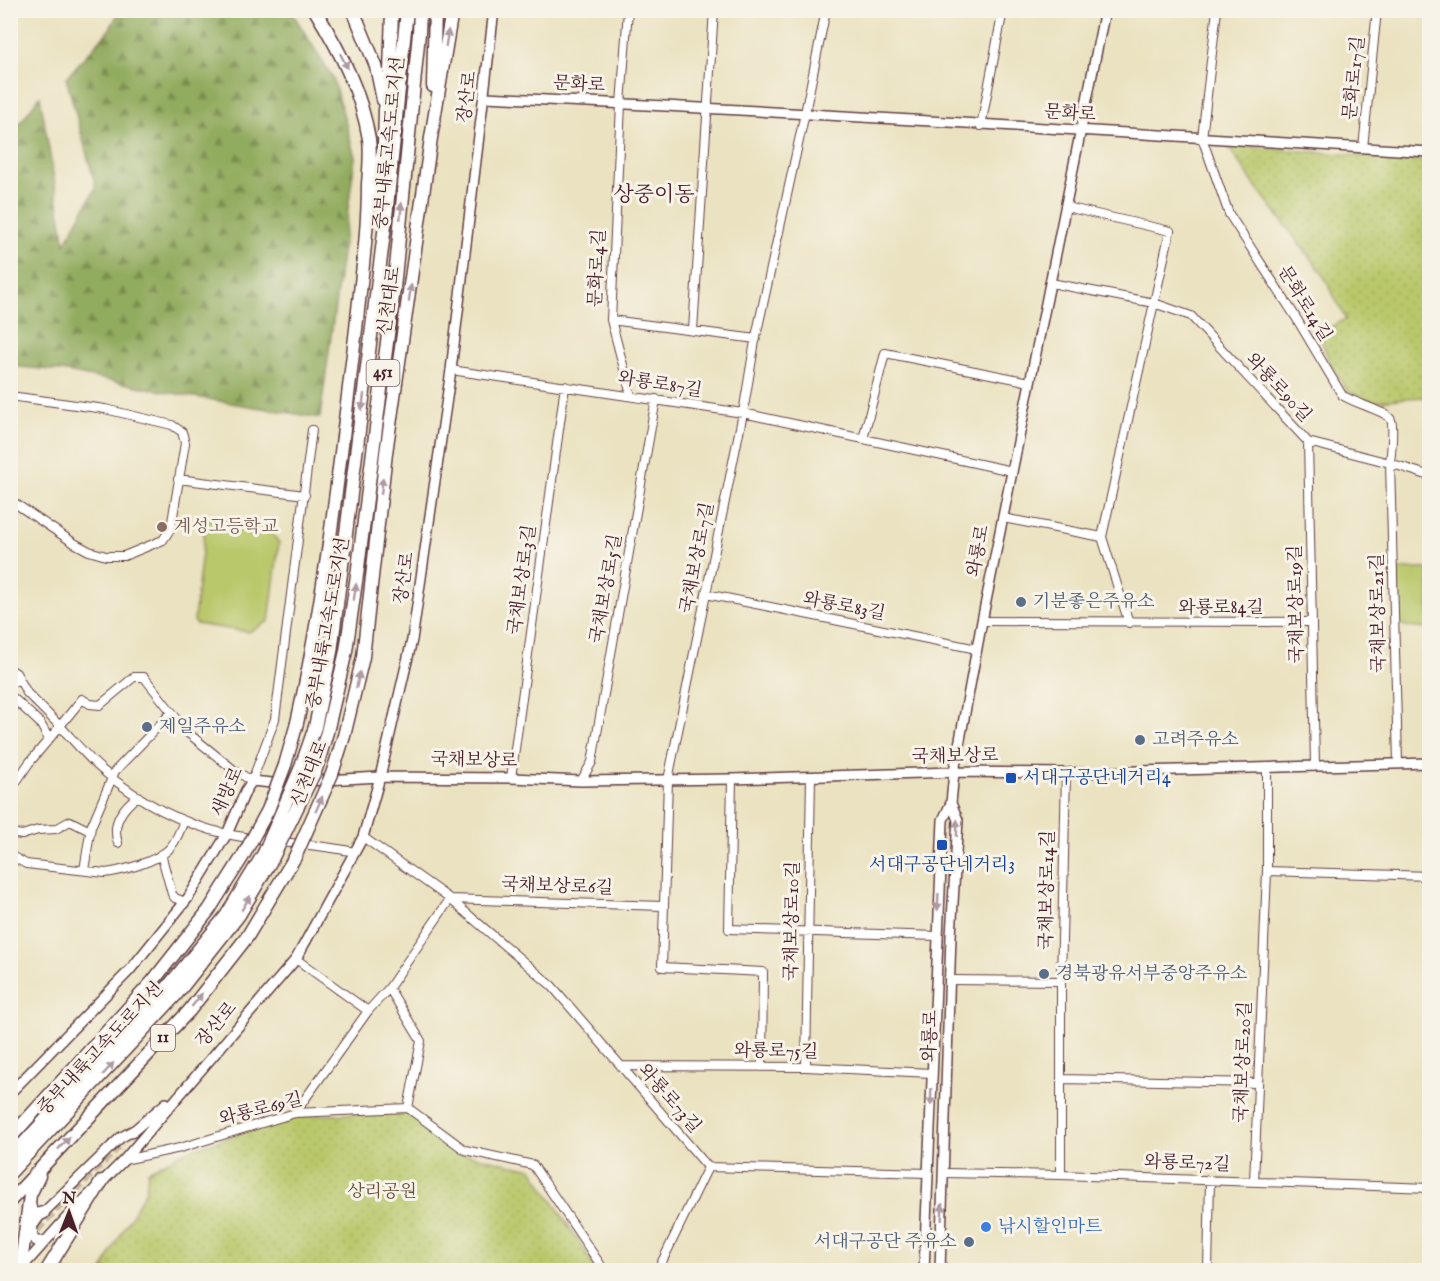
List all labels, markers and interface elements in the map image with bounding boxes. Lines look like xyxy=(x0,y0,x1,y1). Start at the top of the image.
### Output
one-way arrow xyxy=(443,28,452,47)
street label: 문화로17길 xyxy=(1339,35,1371,121)
one-way arrow xyxy=(339,53,349,70)
street label: 중부내륙고속도로지선 xyxy=(369,55,411,231)
street label: 장산로 xyxy=(453,70,483,124)
street label: 문화로 xyxy=(552,72,606,98)
street label: 문화로 xyxy=(1043,101,1097,127)
district label: 상중이동 xyxy=(613,182,695,209)
one-way arrow xyxy=(396,202,406,221)
street label: 문화로4길 xyxy=(584,228,612,308)
street label: 문화로14길 xyxy=(1272,262,1336,346)
street label: 신천대로 xyxy=(374,265,406,337)
one-way arrow xyxy=(405,284,414,303)
street label: 와룡로90길 xyxy=(1240,349,1316,427)
road number: 451 xyxy=(366,360,400,386)
street label: 와룡로87길 xyxy=(616,367,704,403)
one-way arrow xyxy=(358,393,367,412)
one-way arrow xyxy=(377,477,387,496)
street label: 국채보상로7길 xyxy=(676,500,720,616)
place label: 계성고등학교 xyxy=(174,516,279,539)
marker: 계성고등학교 xyxy=(155,520,169,534)
street label: 국채보상로3길 xyxy=(504,523,542,637)
street label: 와룡로 xyxy=(963,523,995,579)
street label: 국채보상로5길 xyxy=(586,532,628,646)
street label: 중부내륙고속도로지선 xyxy=(303,535,355,711)
street label: 국채보상로19길 xyxy=(1284,544,1310,664)
street label: 장산로 xyxy=(390,551,420,605)
street label: 국채보상로21길 xyxy=(1366,553,1392,673)
one-way arrow xyxy=(350,583,359,602)
street label: 와룡로83길 xyxy=(801,588,887,626)
place label: 기분좋은주유소 xyxy=(1033,591,1155,614)
marker: 기분좋은주유소 xyxy=(1014,595,1028,609)
street label: 와룡로84길 xyxy=(1178,597,1264,620)
one-way arrow xyxy=(354,670,363,689)
place label: 제일주유소 xyxy=(159,716,246,739)
marker: 제일주유소 xyxy=(140,720,154,734)
place label: 고려주유소 xyxy=(1152,729,1239,752)
marker: 고려주유소 xyxy=(1133,733,1147,747)
street label: 신천대로 xyxy=(286,737,334,811)
street label: 국채보상로 xyxy=(911,745,999,769)
street label: 국채보상로 xyxy=(430,749,518,773)
street label: 새방로 xyxy=(207,763,249,821)
place label: 서대구공단네거리4 xyxy=(1023,767,1171,790)
marker: 서대구공단네거리4 xyxy=(1004,771,1018,785)
one-way arrow xyxy=(314,795,323,812)
one-way arrow xyxy=(952,819,962,838)
street label: 국채보상로14길 xyxy=(1035,830,1061,950)
marker: 서대구공단네거리3 xyxy=(935,838,949,852)
place label: 서대구공단네거리3 xyxy=(869,854,1015,877)
street label: 국채보상로10길 xyxy=(780,861,806,981)
street label: 국채보상로6길 xyxy=(501,874,613,900)
one-way arrow xyxy=(934,892,943,911)
one-way arrow xyxy=(241,894,251,911)
place label: 경북광유서부중앙주유소 xyxy=(1056,963,1247,986)
marker: 경북광유서부중앙주유소 xyxy=(1037,967,1051,981)
street label: 중부내륙고속도로지선 xyxy=(33,978,169,1120)
one-way arrow xyxy=(191,993,203,1008)
street label: 장산로 xyxy=(191,998,243,1052)
street label: 국채보상로20길 xyxy=(1230,1001,1258,1123)
street label: 와룡로 xyxy=(919,1010,943,1062)
road number: 11 xyxy=(151,1025,175,1051)
street label: 와룡로75길 xyxy=(734,1040,818,1064)
street label: 와룡로73길 xyxy=(633,1059,705,1139)
one-way arrow xyxy=(101,1062,114,1077)
one-way arrow xyxy=(926,1087,935,1106)
street label: 와룡로69길 xyxy=(217,1089,305,1131)
one-way arrow xyxy=(57,1136,70,1151)
street label: 와룡로72길 xyxy=(1143,1151,1231,1177)
park label: 상리공원 xyxy=(347,1181,417,1204)
north arrow xyxy=(39,1182,99,1242)
text: N xyxy=(61,1189,76,1209)
one-way arrow xyxy=(938,1203,947,1222)
place label: 낚시할인마트 xyxy=(998,1216,1103,1239)
marker: 낚시할인마트 xyxy=(979,1220,993,1234)
place label: 서대구공단 주유소 xyxy=(814,1231,957,1254)
marker: 서대구공단 주유소 xyxy=(962,1235,976,1249)

